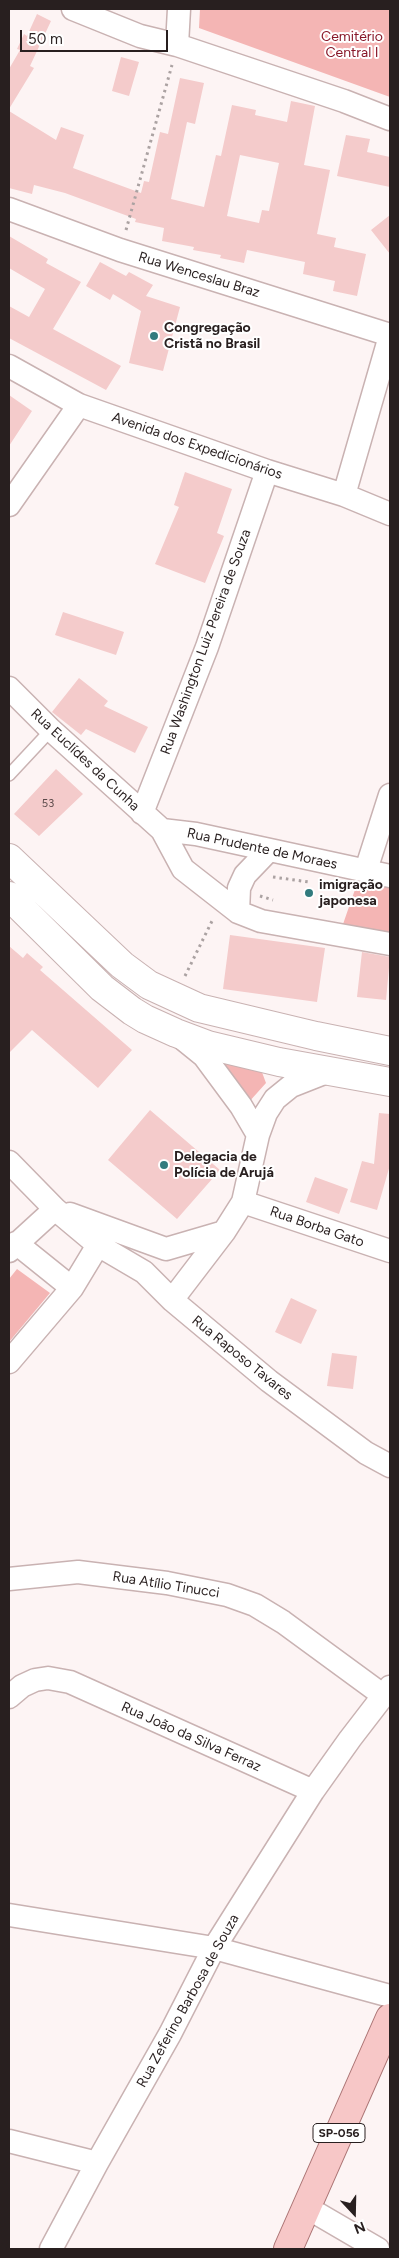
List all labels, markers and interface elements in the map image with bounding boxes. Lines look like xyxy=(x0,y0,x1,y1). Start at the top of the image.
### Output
scale bar xyxy=(22,20,170,52)
park label: Cemitério Central I xyxy=(321,29,383,62)
text: 50 m xyxy=(28,30,63,48)
street label: Rua Wenceslau Braz xyxy=(136,249,262,301)
place label: Congregação Cristã no Brasil xyxy=(164,320,260,352)
marker: Congregação Cristã no Brasil xyxy=(148,330,160,342)
street label: Avenida dos Expedicionários xyxy=(110,409,284,483)
street label: Rua Washington Luiz Pereira de Souza xyxy=(157,527,255,757)
street label: Rua Euclídes da Cunha xyxy=(27,705,143,815)
house number: 53 xyxy=(42,797,54,811)
street label: Rua Prudente de Moraes xyxy=(185,825,339,873)
place label: imigração japonesa xyxy=(319,877,383,910)
marker: imigração japonesa xyxy=(303,887,315,899)
place label: Delegacia de Polícia de Arujá xyxy=(174,1149,274,1182)
marker: Delegacia de Polícia de Arujá xyxy=(158,1159,170,1171)
street label: Rua Borba Gato xyxy=(268,1203,366,1251)
street label: Rua Raposo Tavares xyxy=(188,1312,296,1404)
street label: Rua Atílio Tinucci xyxy=(111,1568,221,1602)
street label: Rua João da Silva Ferraz xyxy=(118,1699,264,1775)
street label: Rua Zeferino Barbosa de Souza xyxy=(133,1911,243,2091)
road number: SP-056 xyxy=(313,2124,365,2142)
north arrow xyxy=(329,2188,379,2238)
text: N xyxy=(351,2218,368,2237)

